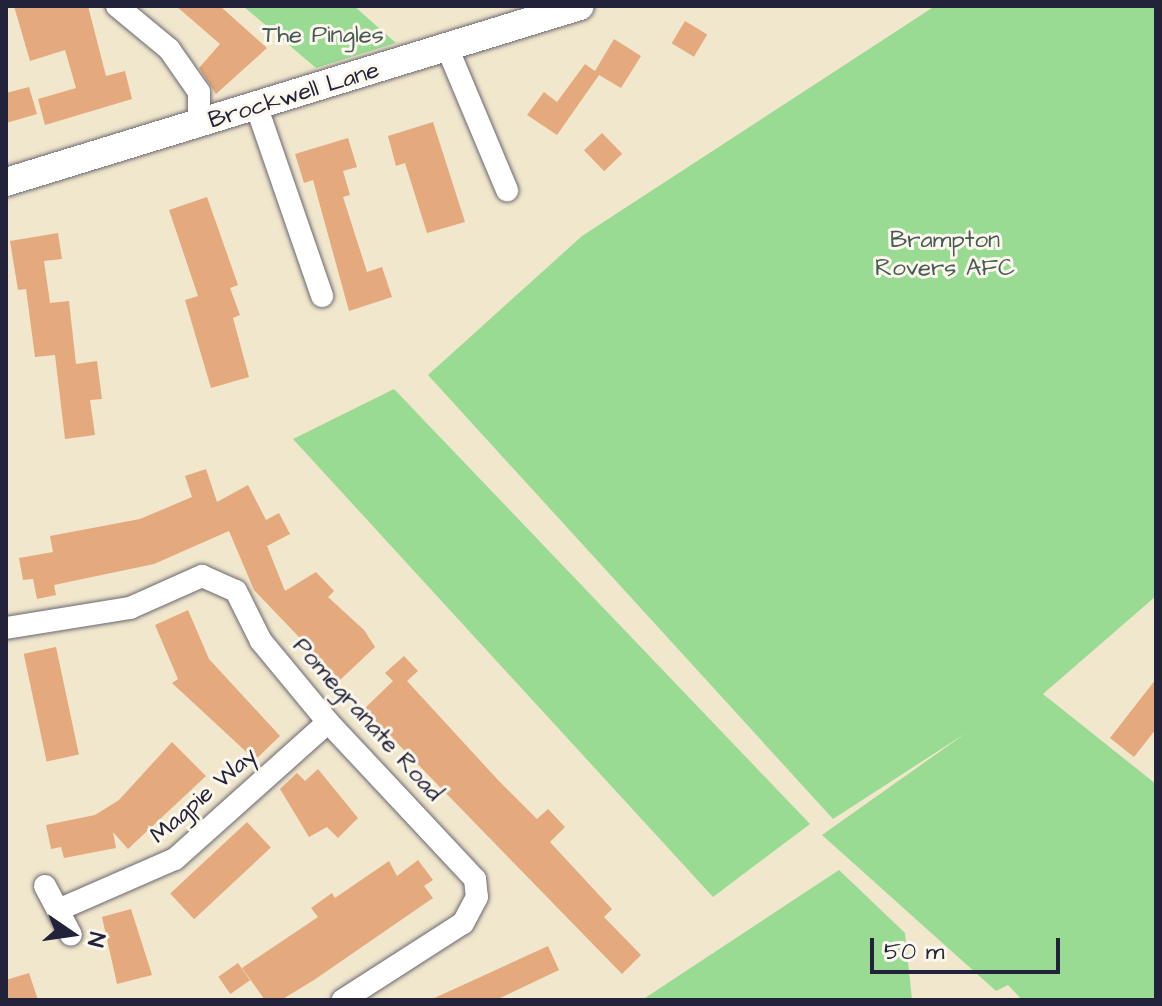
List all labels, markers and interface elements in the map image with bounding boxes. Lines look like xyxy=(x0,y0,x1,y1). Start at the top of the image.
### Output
park label: The Pingles xyxy=(262,22,384,50)
street label: Brockwell Lane xyxy=(205,56,383,136)
park label: Brampton Rovers AFC xyxy=(875,227,1015,283)
street label: Pomegranate Road xyxy=(286,632,448,808)
street label: Magpie Way xyxy=(145,742,263,850)
north arrow xyxy=(32,894,112,974)
scale bar xyxy=(874,922,1064,972)
text: N xyxy=(79,929,113,950)
text: 50 m xyxy=(884,935,944,969)

